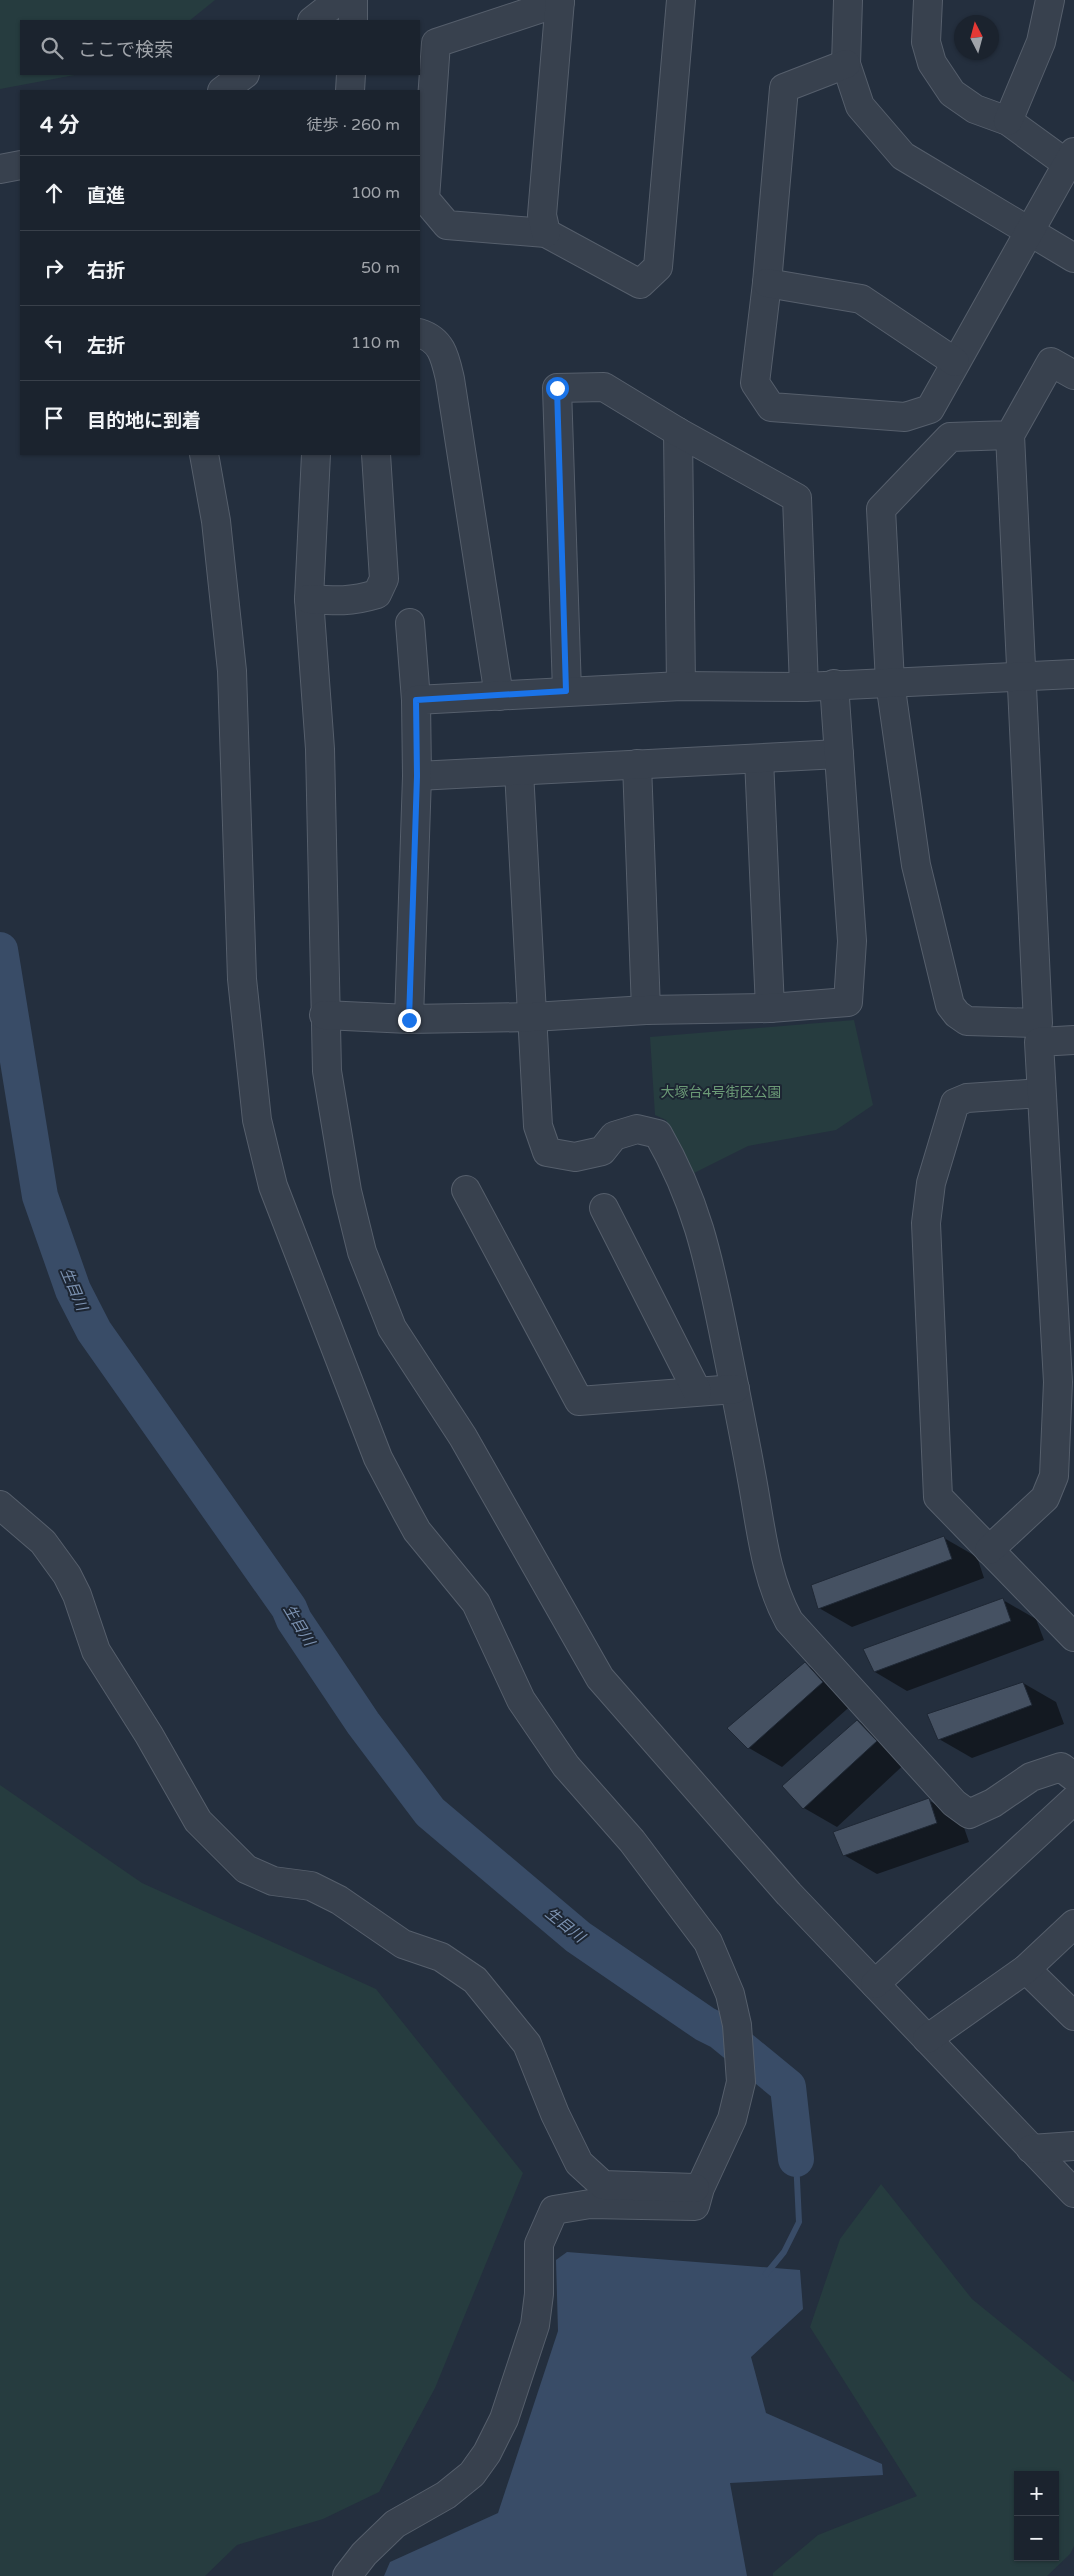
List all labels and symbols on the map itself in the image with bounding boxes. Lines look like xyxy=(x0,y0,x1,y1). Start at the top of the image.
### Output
north arrow xyxy=(954,15,999,60)
route start xyxy=(546,377,569,400)
route end xyxy=(398,1009,421,1032)
park label: 大塚台4号街区公園 xyxy=(661,1084,781,1101)
water label: 生目川 xyxy=(57,1265,92,1315)
water label: 生目川 xyxy=(280,1601,319,1651)
water label: 生目川 xyxy=(542,1904,590,1947)

